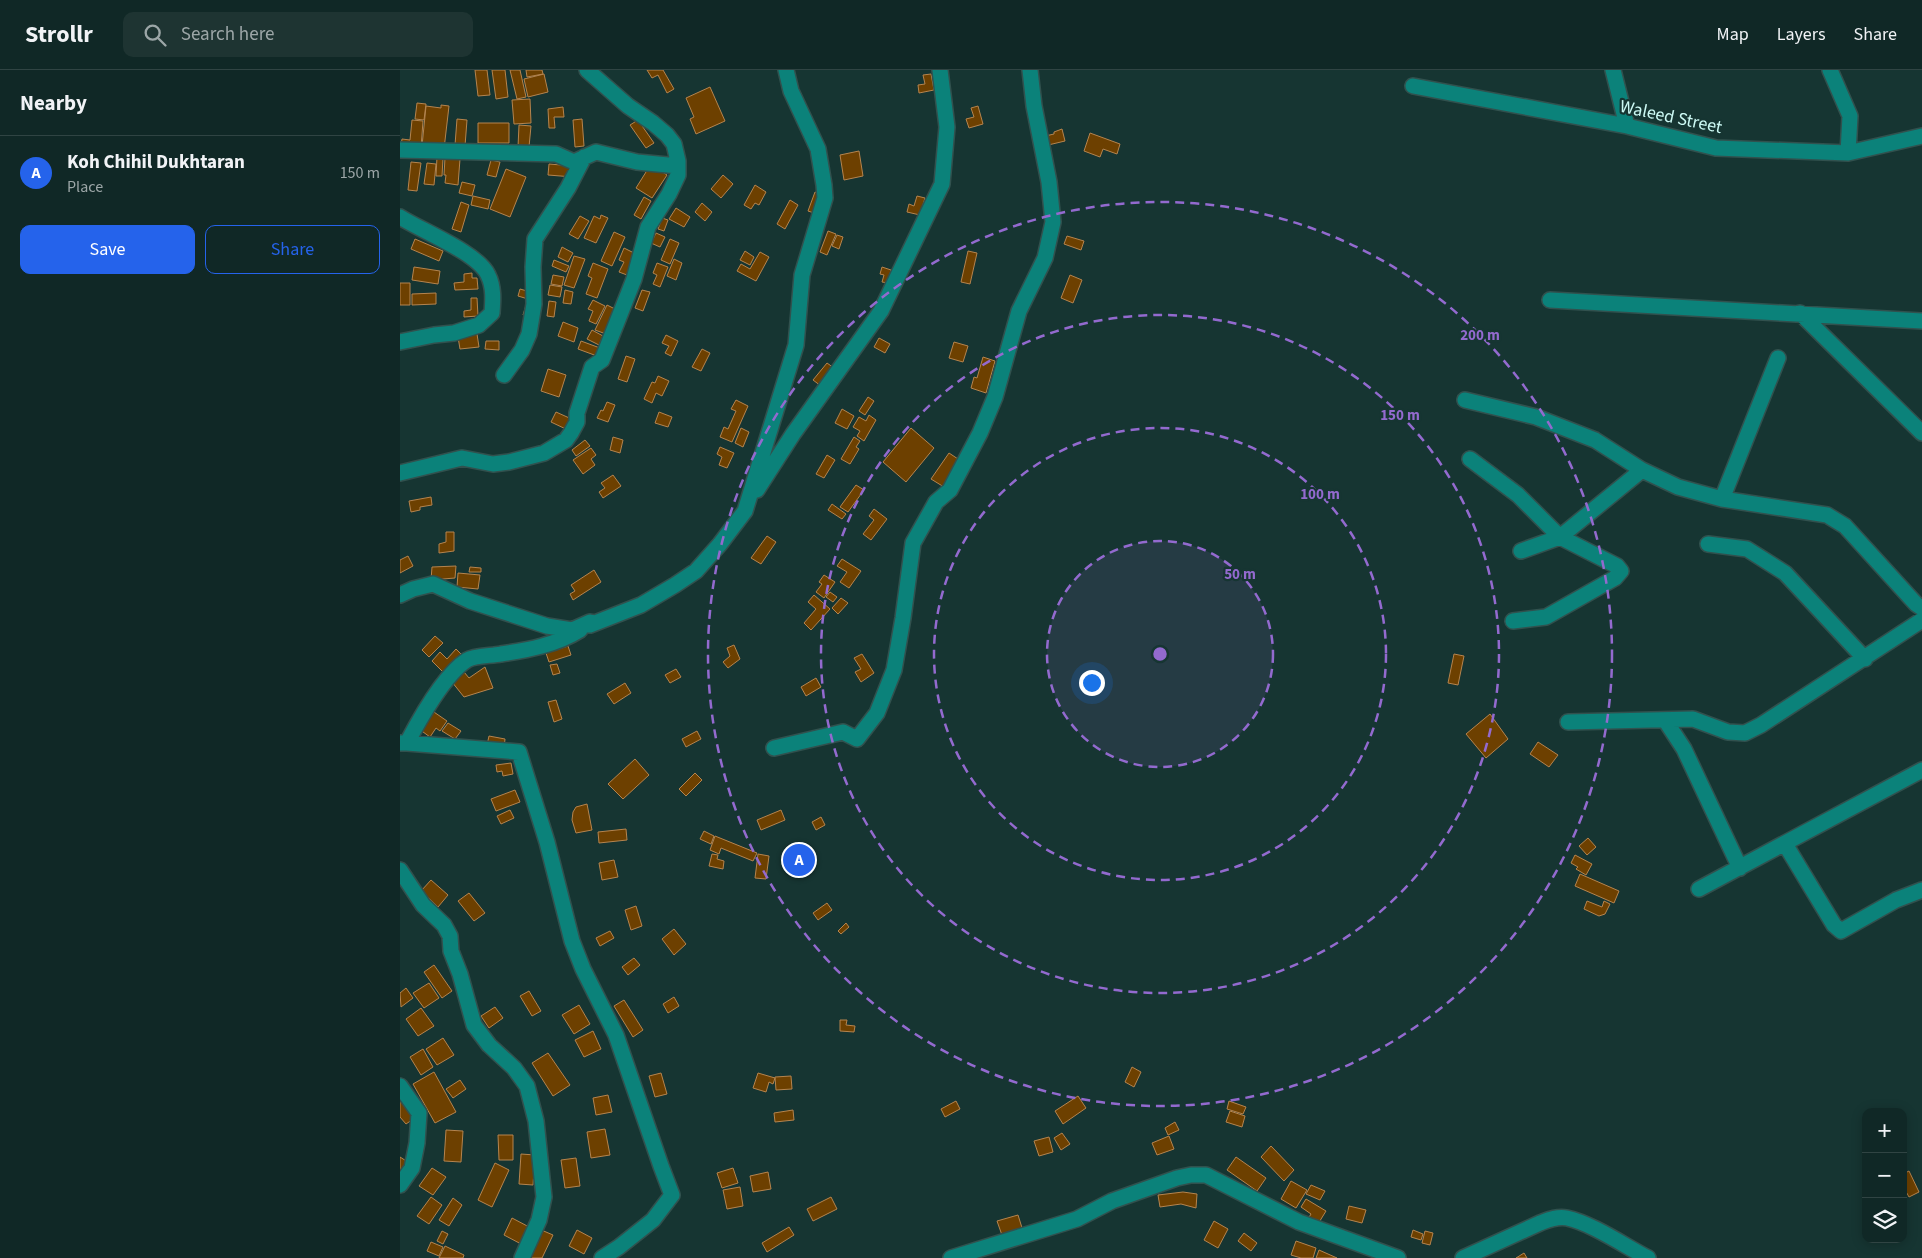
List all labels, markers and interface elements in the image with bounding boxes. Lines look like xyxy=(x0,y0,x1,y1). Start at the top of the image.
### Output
search box xyxy=(123,12,473,57)
text: Strollr xyxy=(25,17,93,52)
icon: search xyxy=(141,21,169,49)
text: Search here xyxy=(181,21,274,48)
text: Map xyxy=(1717,22,1749,47)
text: Layers xyxy=(1777,22,1826,47)
text: Share xyxy=(1854,22,1897,47)
text: Nearby xyxy=(20,88,87,118)
street label: Waleed Street xyxy=(1618,94,1724,140)
text: Koh Chihil Dukhtaran xyxy=(67,149,245,176)
text: A xyxy=(31,162,41,184)
text: 150 m xyxy=(340,162,380,184)
text: Place xyxy=(67,176,103,198)
button: Save xyxy=(20,225,195,274)
button: Share xyxy=(205,225,380,274)
text: 200 m xyxy=(1460,325,1500,346)
text: 150 m xyxy=(1380,405,1420,426)
text: 100 m xyxy=(1300,484,1340,505)
text: 50 m xyxy=(1224,564,1256,585)
centre of rings xyxy=(1151,645,1169,663)
your location xyxy=(1079,670,1105,696)
pin: A xyxy=(783,841,815,879)
map controls xyxy=(1862,1108,1907,1243)
button: + xyxy=(1862,1108,1907,1153)
button: − xyxy=(1862,1153,1907,1198)
button: layers xyxy=(1862,1198,1907,1243)

